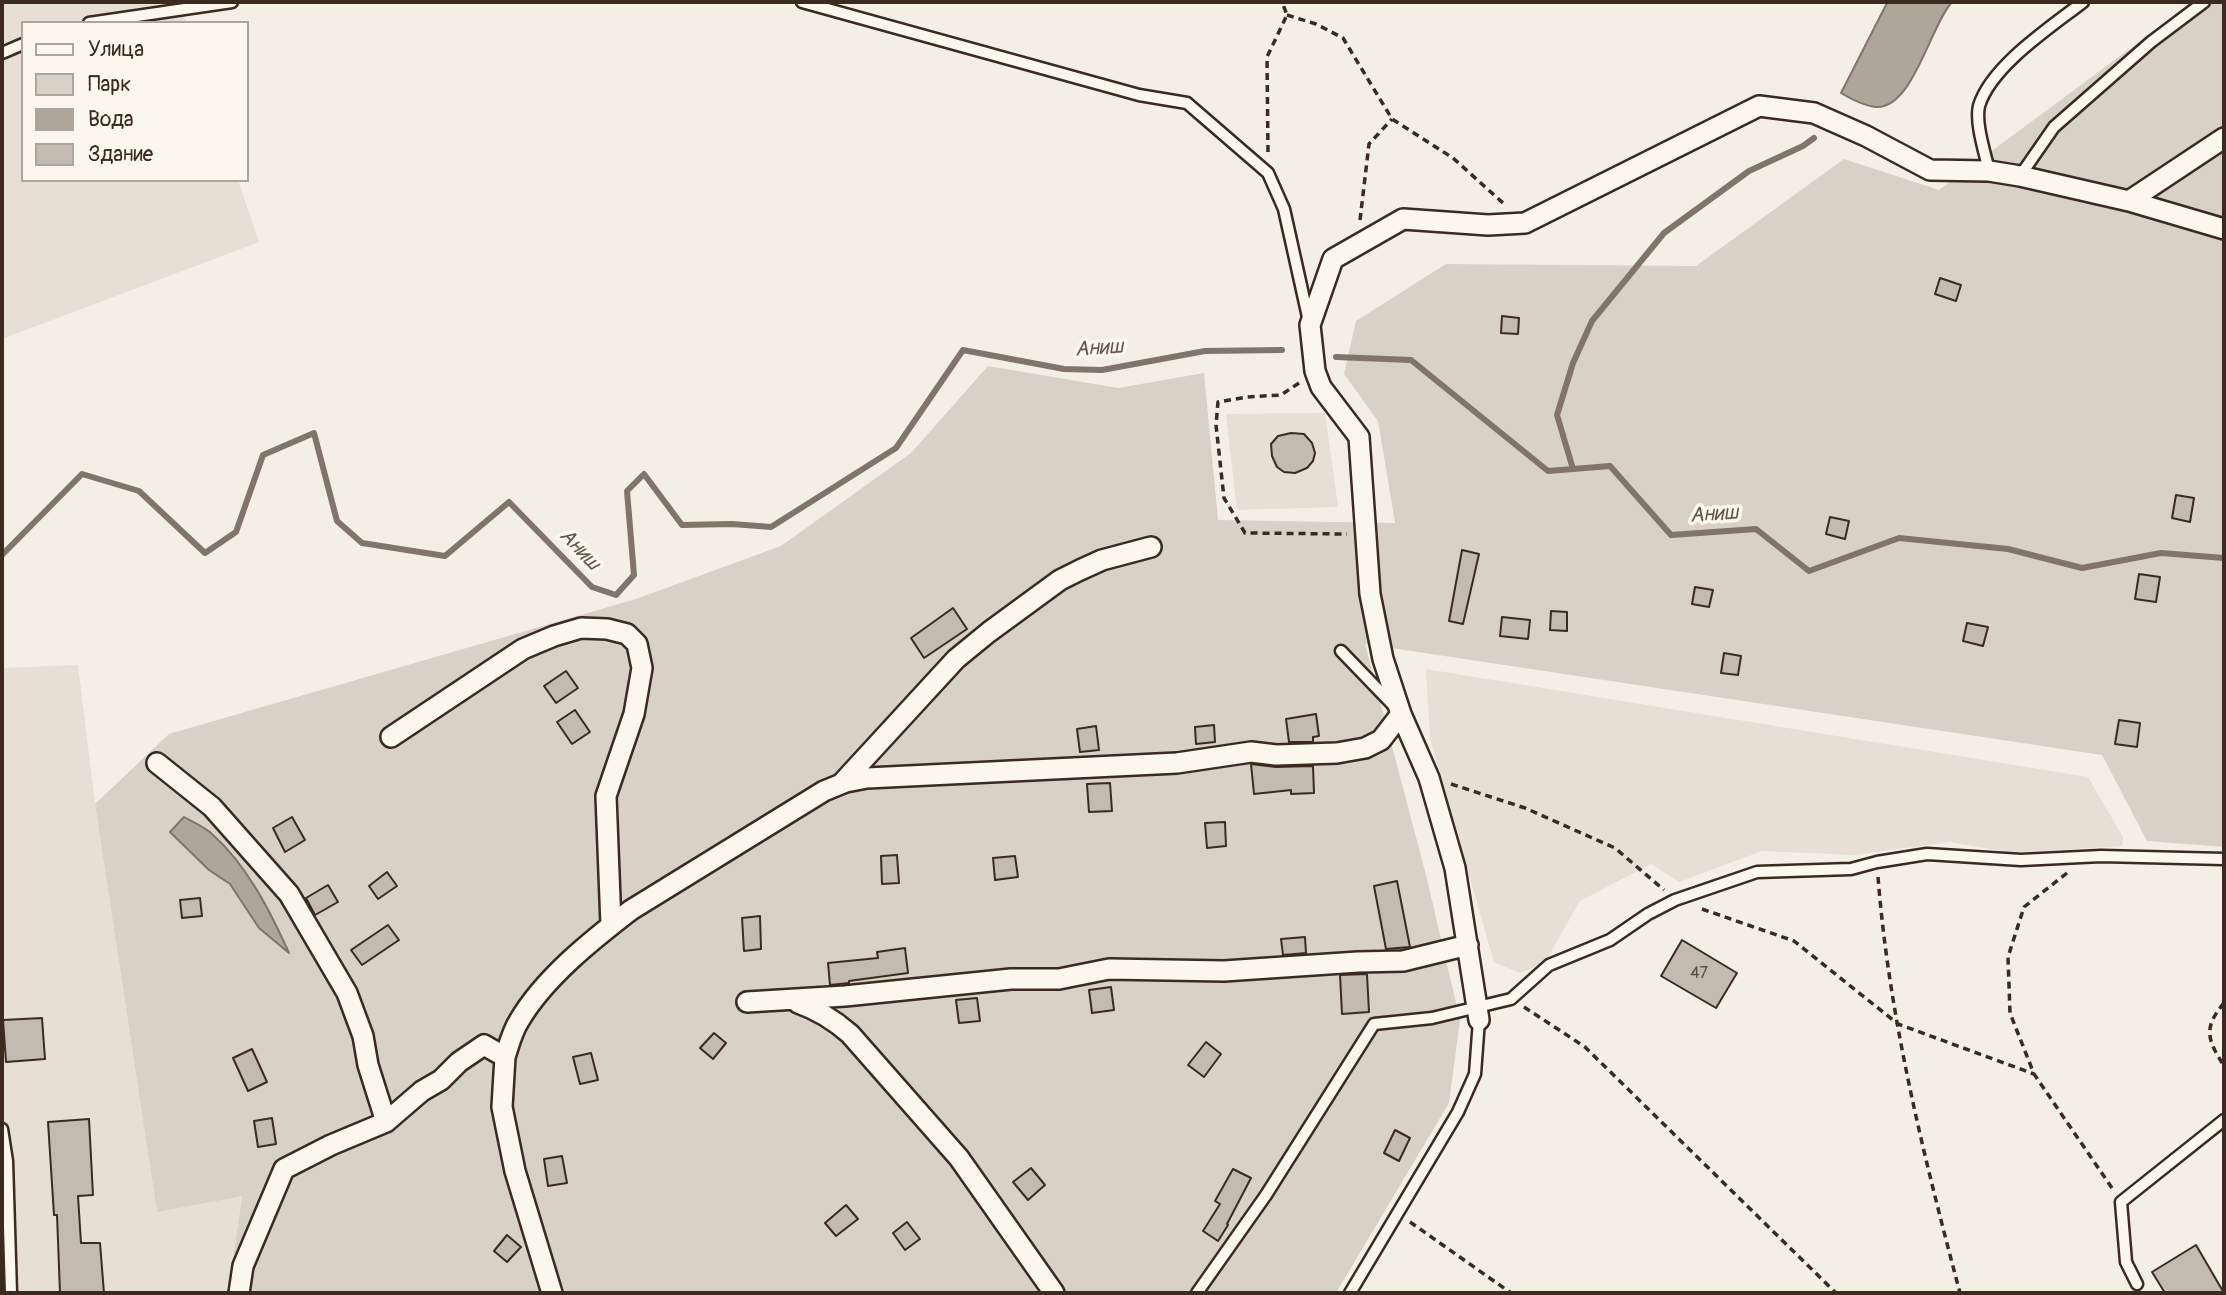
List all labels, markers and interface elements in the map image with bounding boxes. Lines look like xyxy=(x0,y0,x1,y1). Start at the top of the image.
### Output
legend xyxy=(21,21,248,182)
text: Улица xyxy=(88,36,144,63)
text: Парк xyxy=(88,71,131,98)
text: Вода xyxy=(88,106,134,133)
text: Здание xyxy=(88,141,153,168)
water label: Аниш xyxy=(1074,335,1124,363)
water label: Аниш xyxy=(1689,501,1739,529)
water label: Аниш xyxy=(553,524,605,576)
house number: 47 xyxy=(1690,964,1708,984)

